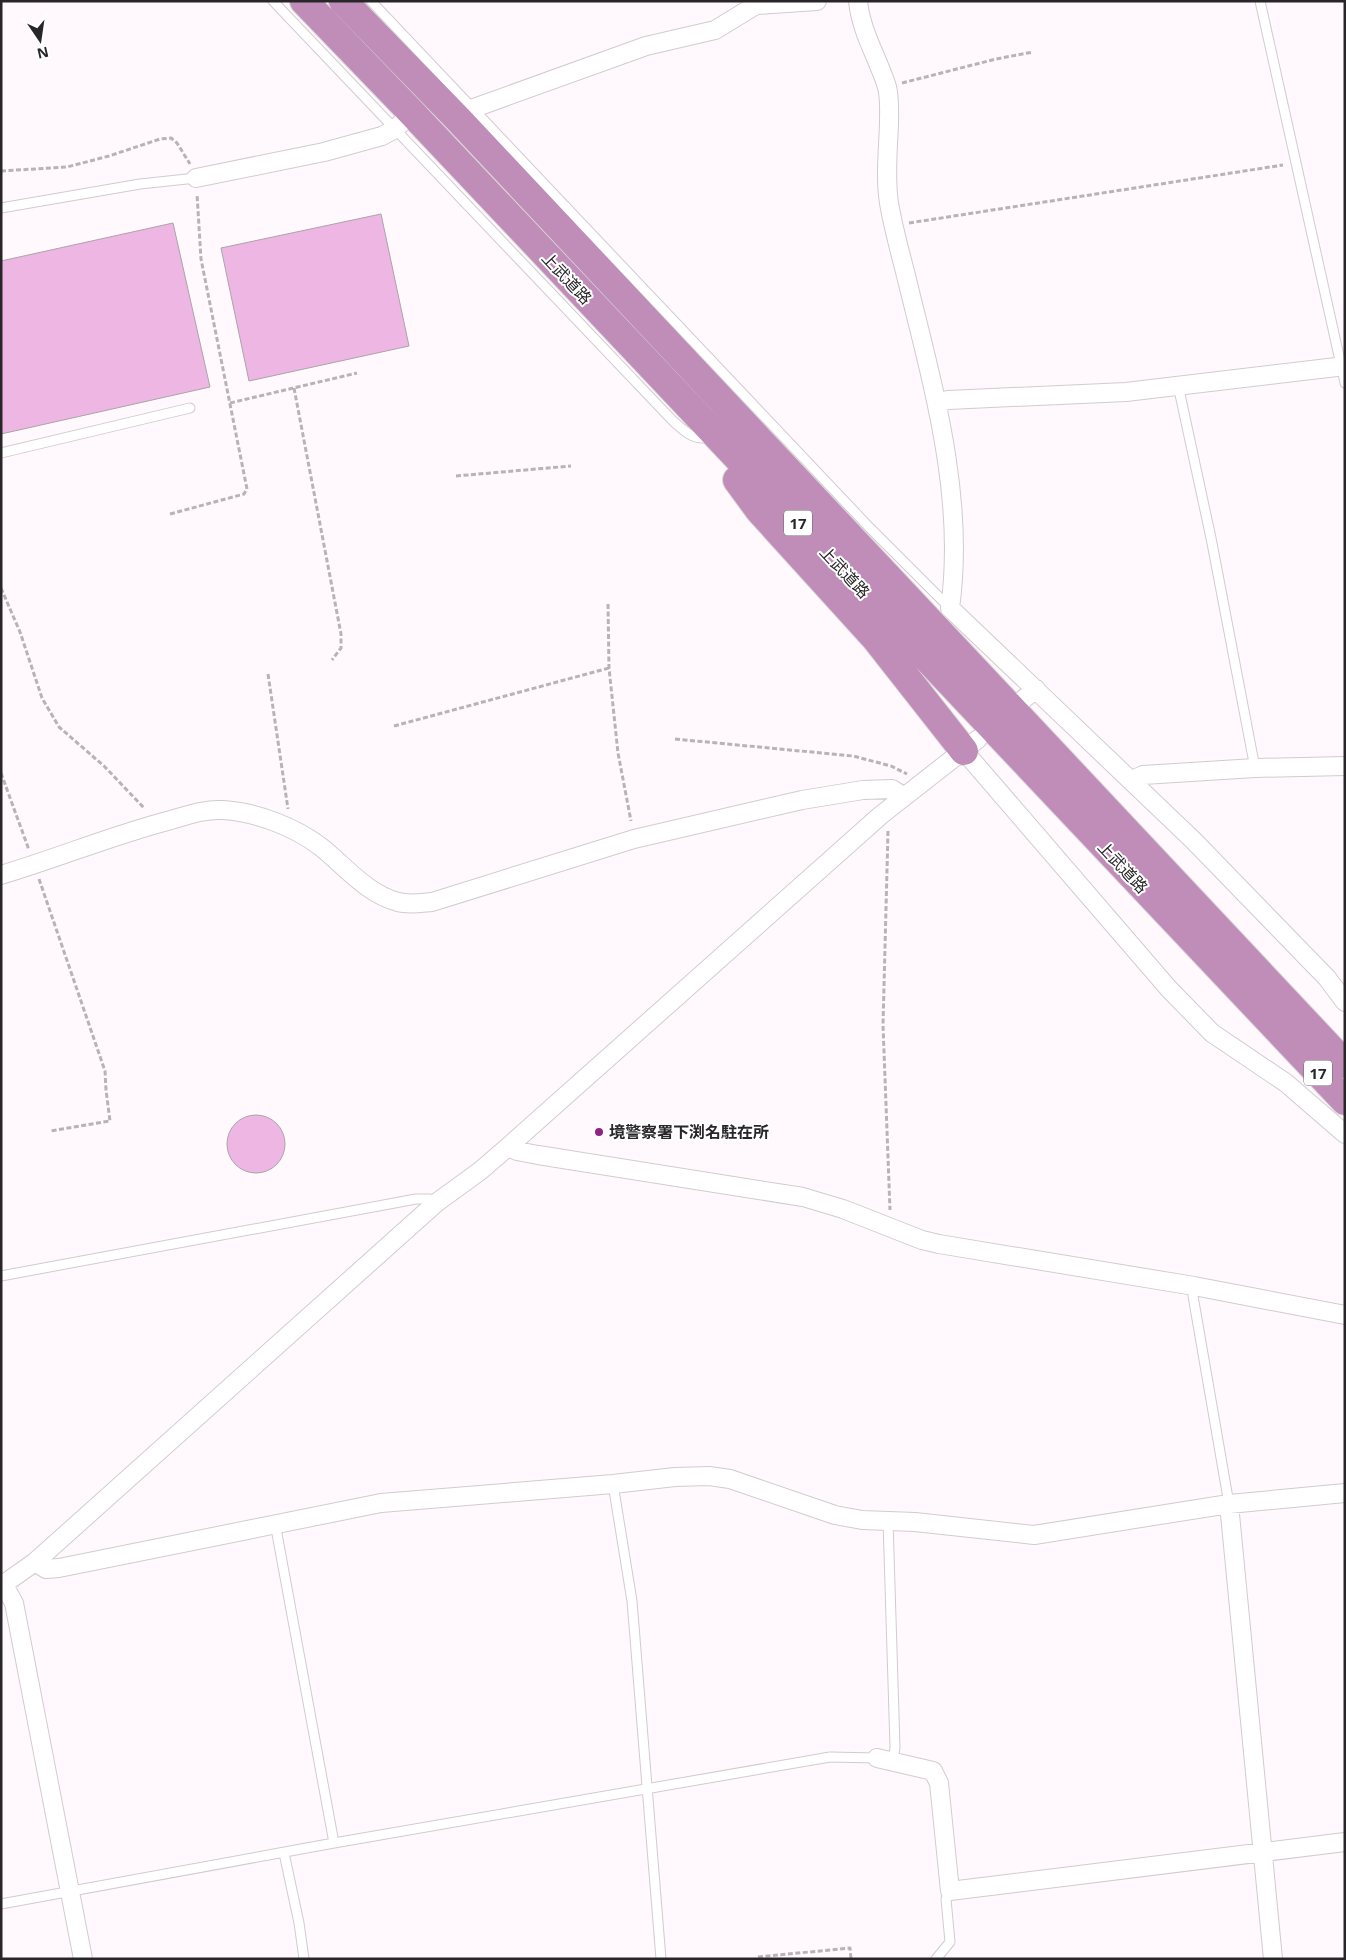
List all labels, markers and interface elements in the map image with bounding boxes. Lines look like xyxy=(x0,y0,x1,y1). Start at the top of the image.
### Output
north arrow xyxy=(15,15,65,65)
text: N xyxy=(35,43,51,64)
street label: 上武道路 xyxy=(537,247,597,309)
road number: 17 xyxy=(784,510,812,536)
street label: 上武道路 xyxy=(815,541,875,603)
street label: 上武道路 xyxy=(1093,836,1153,898)
road number: 17 xyxy=(1304,1060,1332,1086)
place label: 境警察署下渕名駐在所 xyxy=(609,1121,769,1143)
marker: 境警察署下渕名駐在所 xyxy=(593,1126,605,1138)

